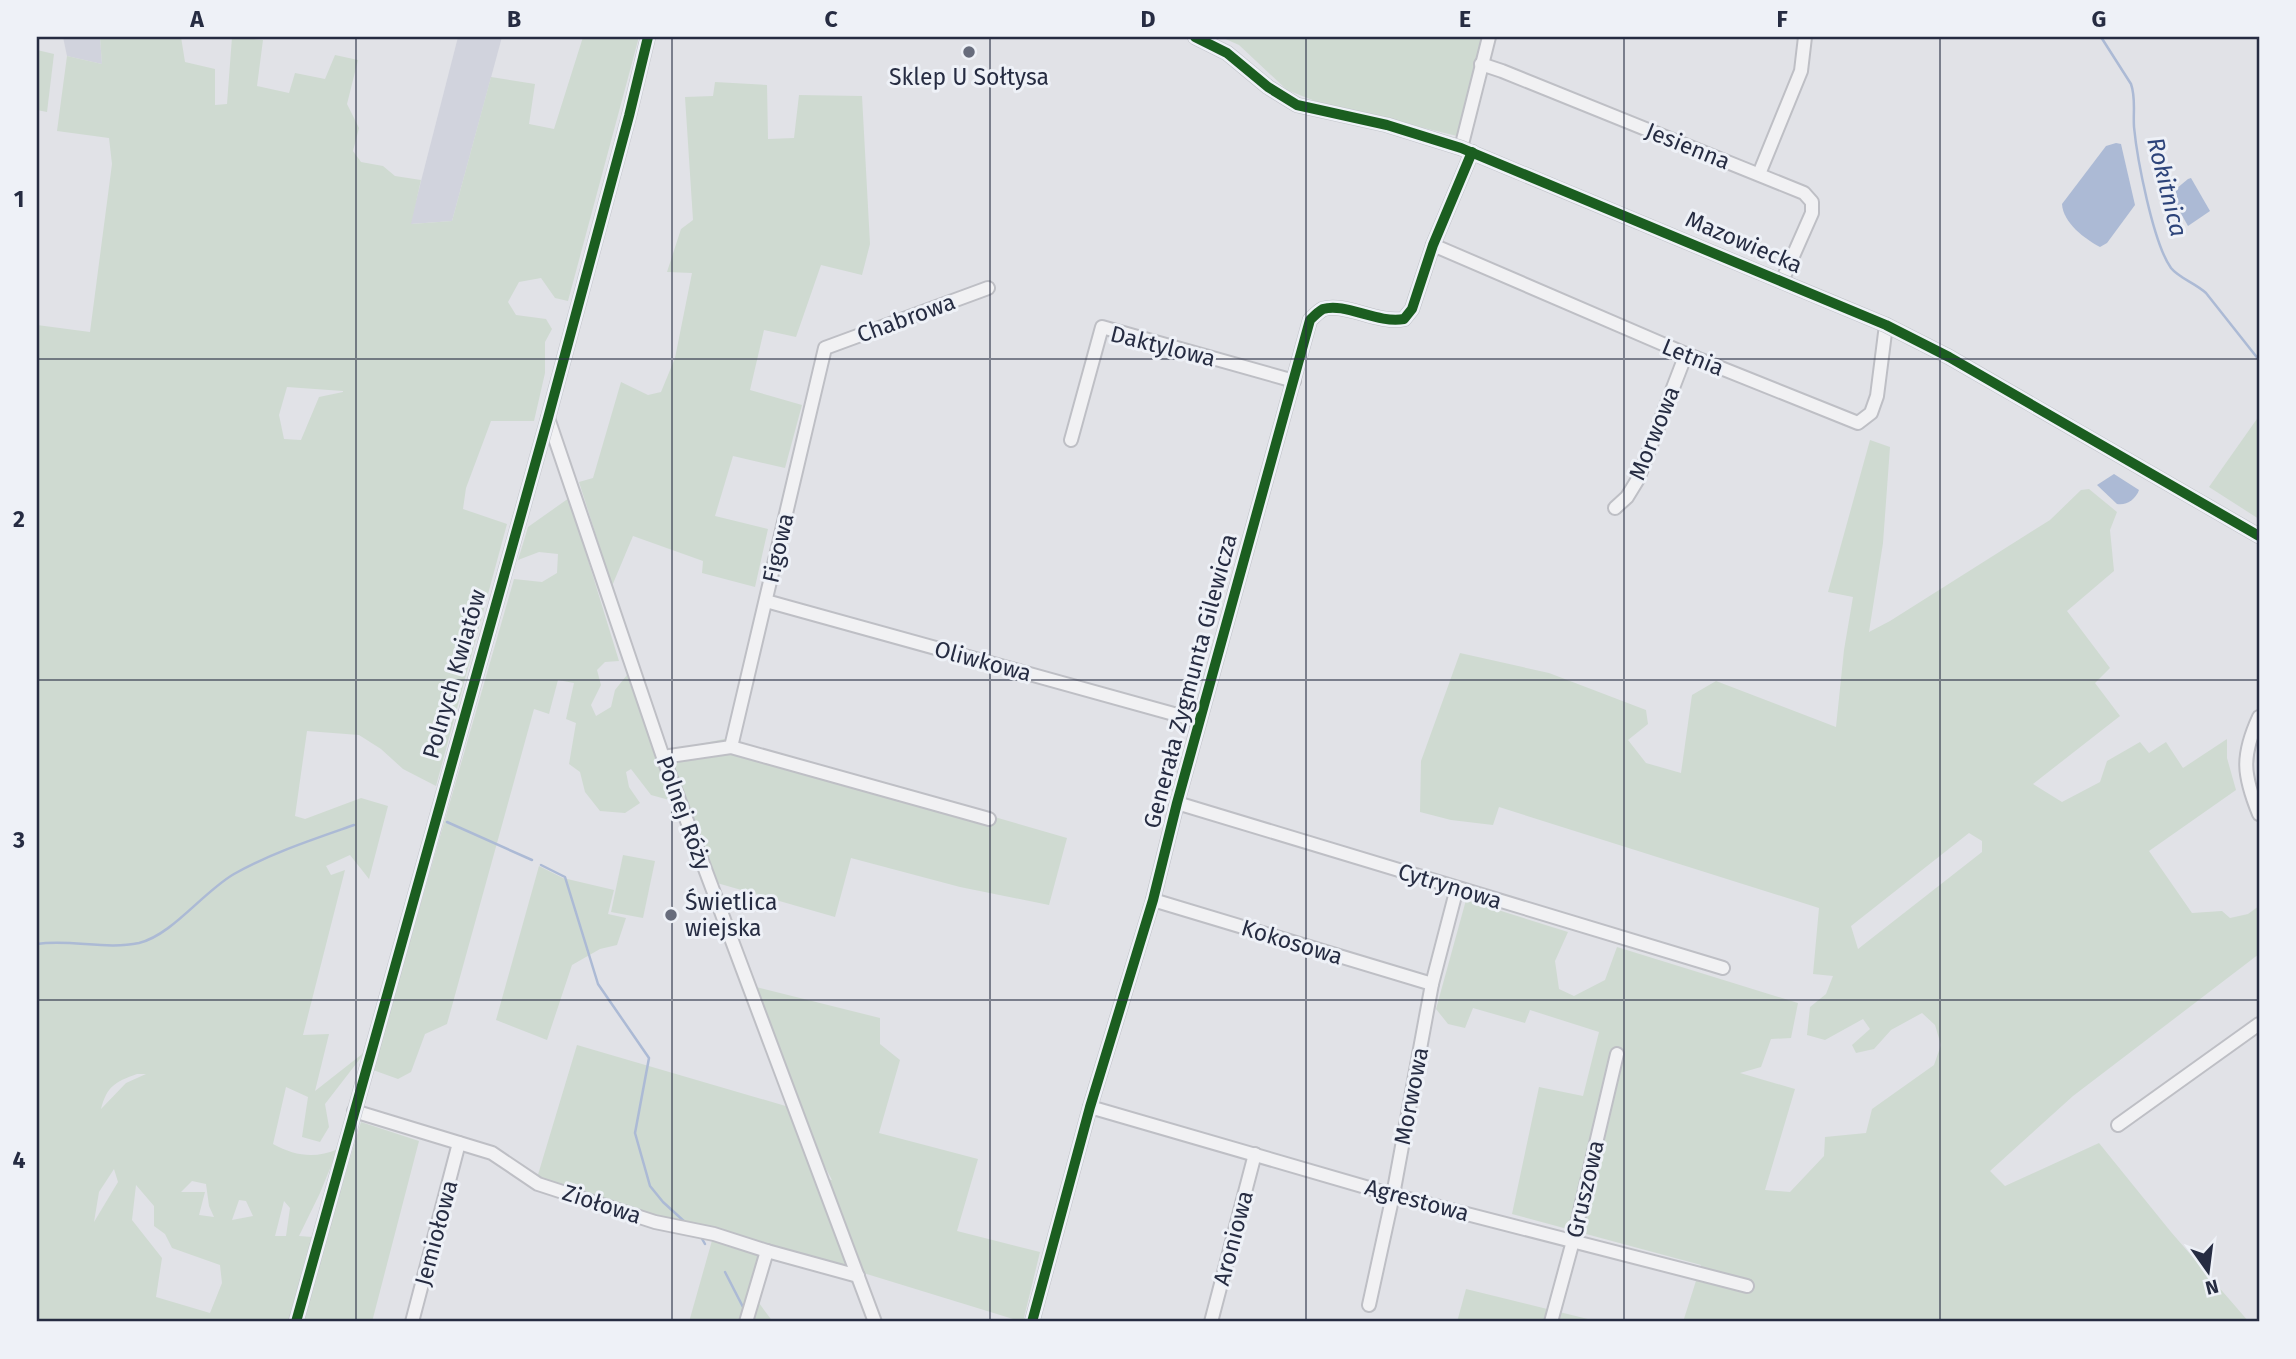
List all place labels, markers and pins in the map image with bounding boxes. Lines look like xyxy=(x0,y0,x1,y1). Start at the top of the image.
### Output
marker: Sklep U Sołtysa xyxy=(961,44,977,60)
place label: Sklep U Sołtysa xyxy=(889,63,1049,91)
place label: Świetlica wiejska xyxy=(685,887,778,942)
marker: Świetlica wiejska xyxy=(663,907,679,923)

